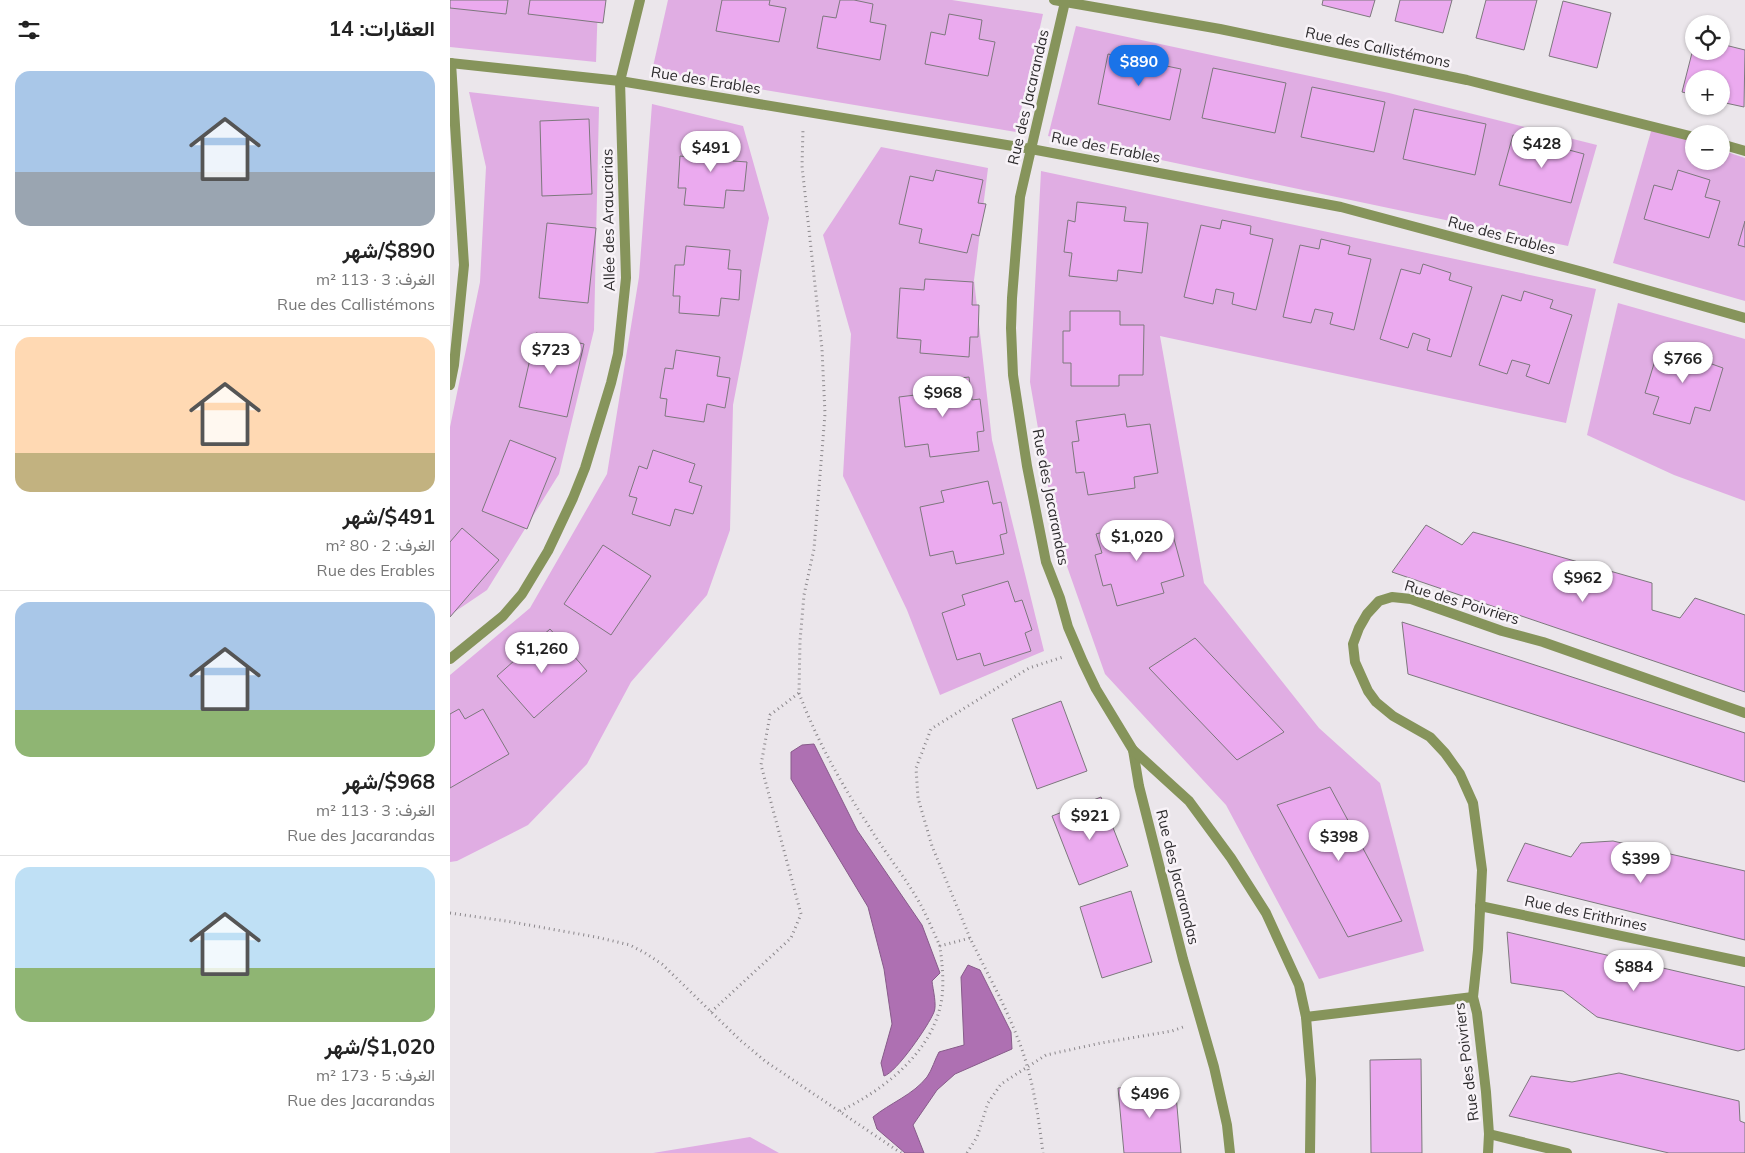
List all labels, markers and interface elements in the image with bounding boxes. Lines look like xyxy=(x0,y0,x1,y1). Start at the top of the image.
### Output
text: العقارات: 14 xyxy=(328,15,435,41)
map controls xyxy=(1685,15,1730,170)
button: locate xyxy=(1685,15,1730,60)
icon: filters xyxy=(15,16,43,44)
street label: Rue des Callistémons xyxy=(1304,22,1452,72)
street label: Rue des Jacarandas xyxy=(1003,27,1053,167)
pin: $890 xyxy=(1109,44,1169,87)
text: $890 xyxy=(1120,51,1158,71)
street label: Rue des Erables xyxy=(650,62,762,98)
button: + xyxy=(1685,70,1730,115)
icon: home xyxy=(180,104,270,194)
button: − xyxy=(1685,125,1730,170)
pin: $428 xyxy=(1512,126,1572,169)
street label: Rue des Erables xyxy=(1050,127,1162,167)
pin: $491 xyxy=(681,130,741,173)
text: $428 xyxy=(1523,133,1561,153)
text: $491 xyxy=(692,137,730,157)
street label: Allée des Araucarias xyxy=(597,148,619,292)
street label: Rue des Erables xyxy=(1446,211,1558,259)
text: $890/شهر xyxy=(342,237,435,263)
text: الغرف: 3 · 113 m² xyxy=(316,269,435,289)
text: Rue des Callistémons xyxy=(277,294,435,314)
pin: $723 xyxy=(521,332,581,375)
text: $723 xyxy=(532,339,570,359)
pin: $766 xyxy=(1653,342,1713,384)
text: $766 xyxy=(1664,348,1702,368)
icon: home xyxy=(180,369,270,459)
pin: $968 xyxy=(913,376,973,418)
text: $968 xyxy=(924,382,962,402)
street label: Rue des Jacarandas xyxy=(1028,427,1074,567)
text: $491/شهر xyxy=(342,503,435,529)
pin: $1,020 xyxy=(1096,520,1178,562)
text: $1,020 xyxy=(1111,526,1163,546)
text: الغرف: 2 · 80 m² xyxy=(326,535,435,555)
text: Rue des Erables xyxy=(317,560,435,580)
pin: $962 xyxy=(1553,560,1613,603)
text: $962 xyxy=(1564,567,1602,587)
street label: Rue des Poivriers xyxy=(1402,575,1522,629)
pin: $1,260 xyxy=(501,632,583,674)
icon: home xyxy=(180,634,270,724)
text: $1,260 xyxy=(516,638,568,658)
text: $968/شهر xyxy=(342,768,435,794)
pin: $921 xyxy=(1060,798,1120,841)
text: الغرف: 3 · 113 m² xyxy=(316,800,435,820)
text: $921 xyxy=(1071,805,1109,825)
street label: Rue des Jacarandas xyxy=(1152,807,1204,947)
pin: $398 xyxy=(1309,820,1369,862)
text: Rue des Jacarandas xyxy=(287,825,435,845)
text: $398 xyxy=(1320,826,1358,846)
pin: $399 xyxy=(1611,842,1671,884)
text: $399 xyxy=(1622,848,1660,868)
street label: Rue des Erithrines xyxy=(1523,891,1649,935)
icon: home xyxy=(180,899,270,989)
pin: $884 xyxy=(1604,950,1664,992)
text: $884 xyxy=(1615,956,1653,976)
street label: Rue des Poivriers xyxy=(1449,1002,1483,1122)
text: $1,020/شهر xyxy=(325,1033,435,1059)
text: الغرف: 5 · 173 m² xyxy=(316,1065,435,1085)
pin: $496 xyxy=(1120,1076,1180,1119)
text: $496 xyxy=(1131,1083,1169,1103)
text: Rue des Jacarandas xyxy=(287,1090,435,1110)

